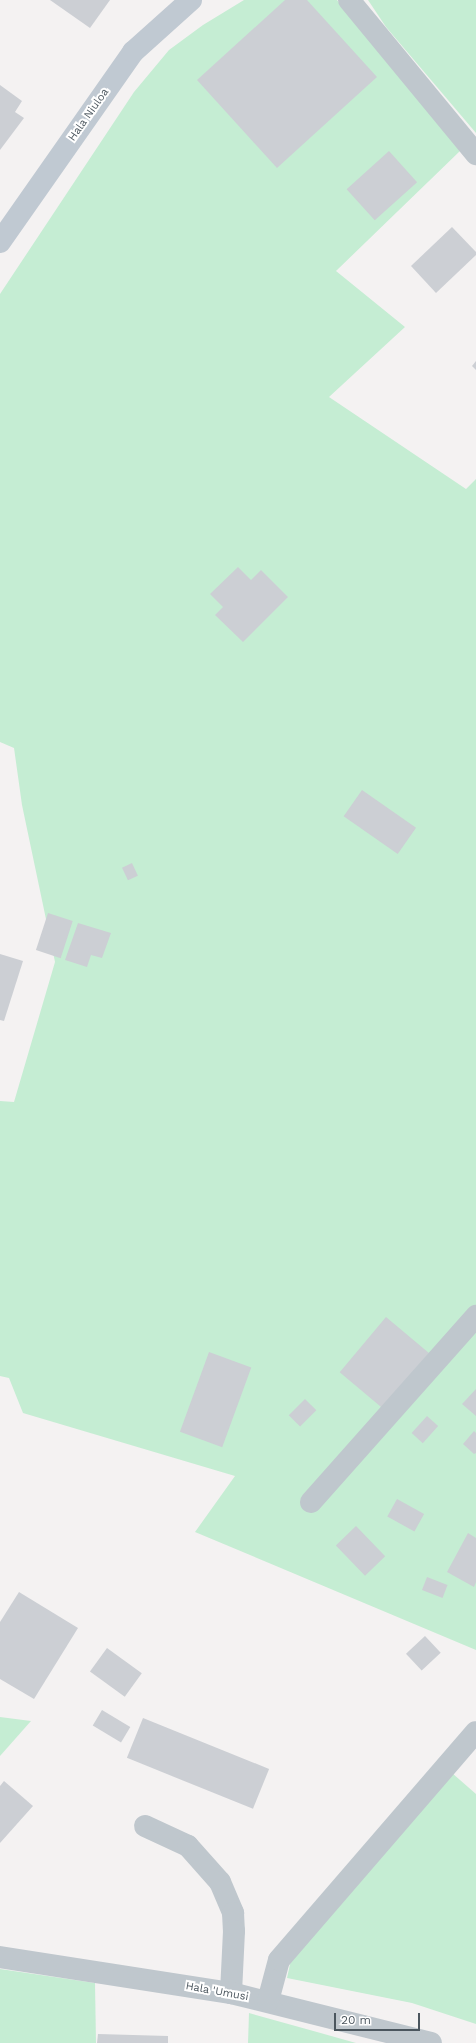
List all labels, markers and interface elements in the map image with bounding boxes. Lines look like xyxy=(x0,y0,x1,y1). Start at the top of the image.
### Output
street label: Hala Niuloa xyxy=(66,86,112,144)
street label: Hala 'Umusi xyxy=(184,1980,250,2004)
scale bar xyxy=(336,2005,422,2031)
text: 20 m xyxy=(341,2013,371,2027)

